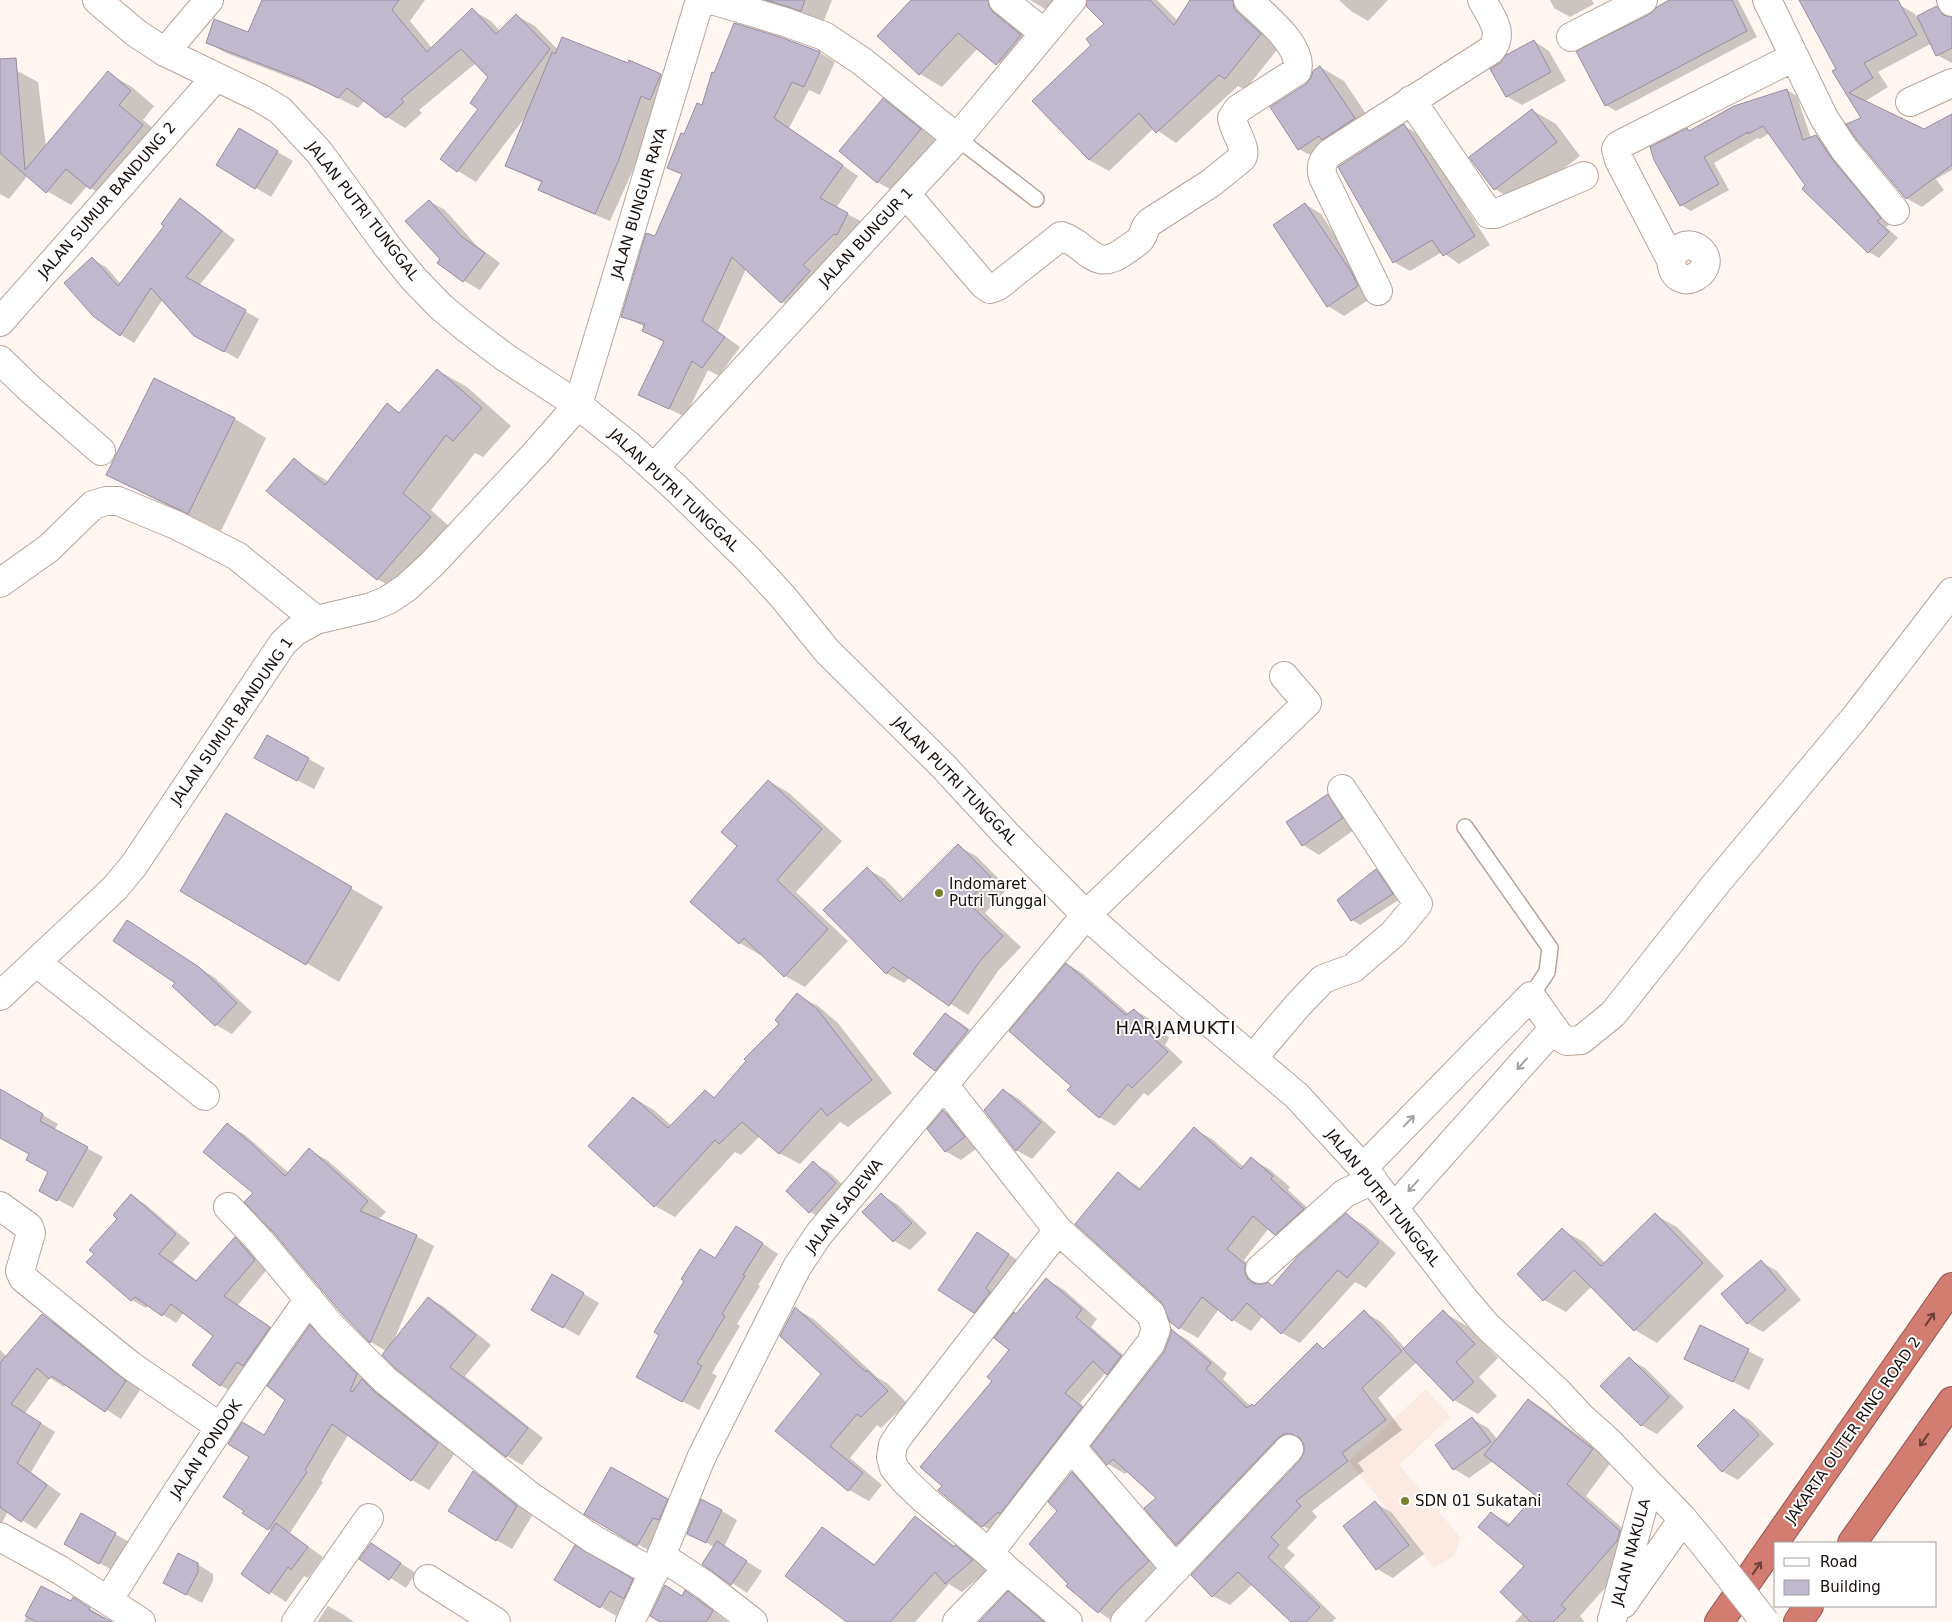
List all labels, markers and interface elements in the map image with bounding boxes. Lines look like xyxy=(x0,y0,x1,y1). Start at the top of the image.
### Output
street label: JALAN SUMUR BANDUNG 2 xyxy=(34,118,180,282)
street label: JALAN BUNGUR RAYA xyxy=(607,125,671,282)
street label: JALAN PUTRI TUNGGAL xyxy=(303,137,423,285)
street label: JALAN BUNGUR 1 xyxy=(815,184,917,291)
street label: JALAN PUTRI TUNGGAL xyxy=(604,424,743,555)
street label: JALAN SUMUR BANDUNG 1 xyxy=(167,634,297,809)
street label: JALAN PUTRI TUNGGAL xyxy=(888,712,1021,849)
place label: Indomaret Putri Tunggal xyxy=(949,875,1047,910)
marker: Indomaret Putri Tunggal xyxy=(933,887,945,899)
district label: HARJAMUKTI xyxy=(1115,1017,1237,1038)
one-way arrow xyxy=(1516,1058,1527,1071)
one-way arrow xyxy=(1403,1115,1416,1127)
street label: JALAN PUTRI TUNGGAL xyxy=(1321,1125,1444,1271)
street label: JALAN SADEWA xyxy=(801,1155,887,1258)
one-way arrow xyxy=(1408,1179,1419,1192)
one-way arrow xyxy=(1925,1312,1935,1326)
street label: JAKARTA OUTER RING ROAD 2 xyxy=(1781,1333,1925,1528)
street label: JALAN PONDOK xyxy=(166,1395,246,1502)
one-way arrow xyxy=(1919,1433,1929,1447)
place label: SDN 01 Sukatani xyxy=(1415,1492,1541,1510)
marker: SDN 01 Sukatani xyxy=(1399,1495,1411,1507)
street label: JALAN NAKULA xyxy=(1608,1496,1654,1609)
legend xyxy=(1774,1542,1937,1607)
text: Road xyxy=(1820,1553,1858,1571)
one-way arrow xyxy=(1752,1561,1762,1575)
text: Building xyxy=(1820,1578,1881,1596)

